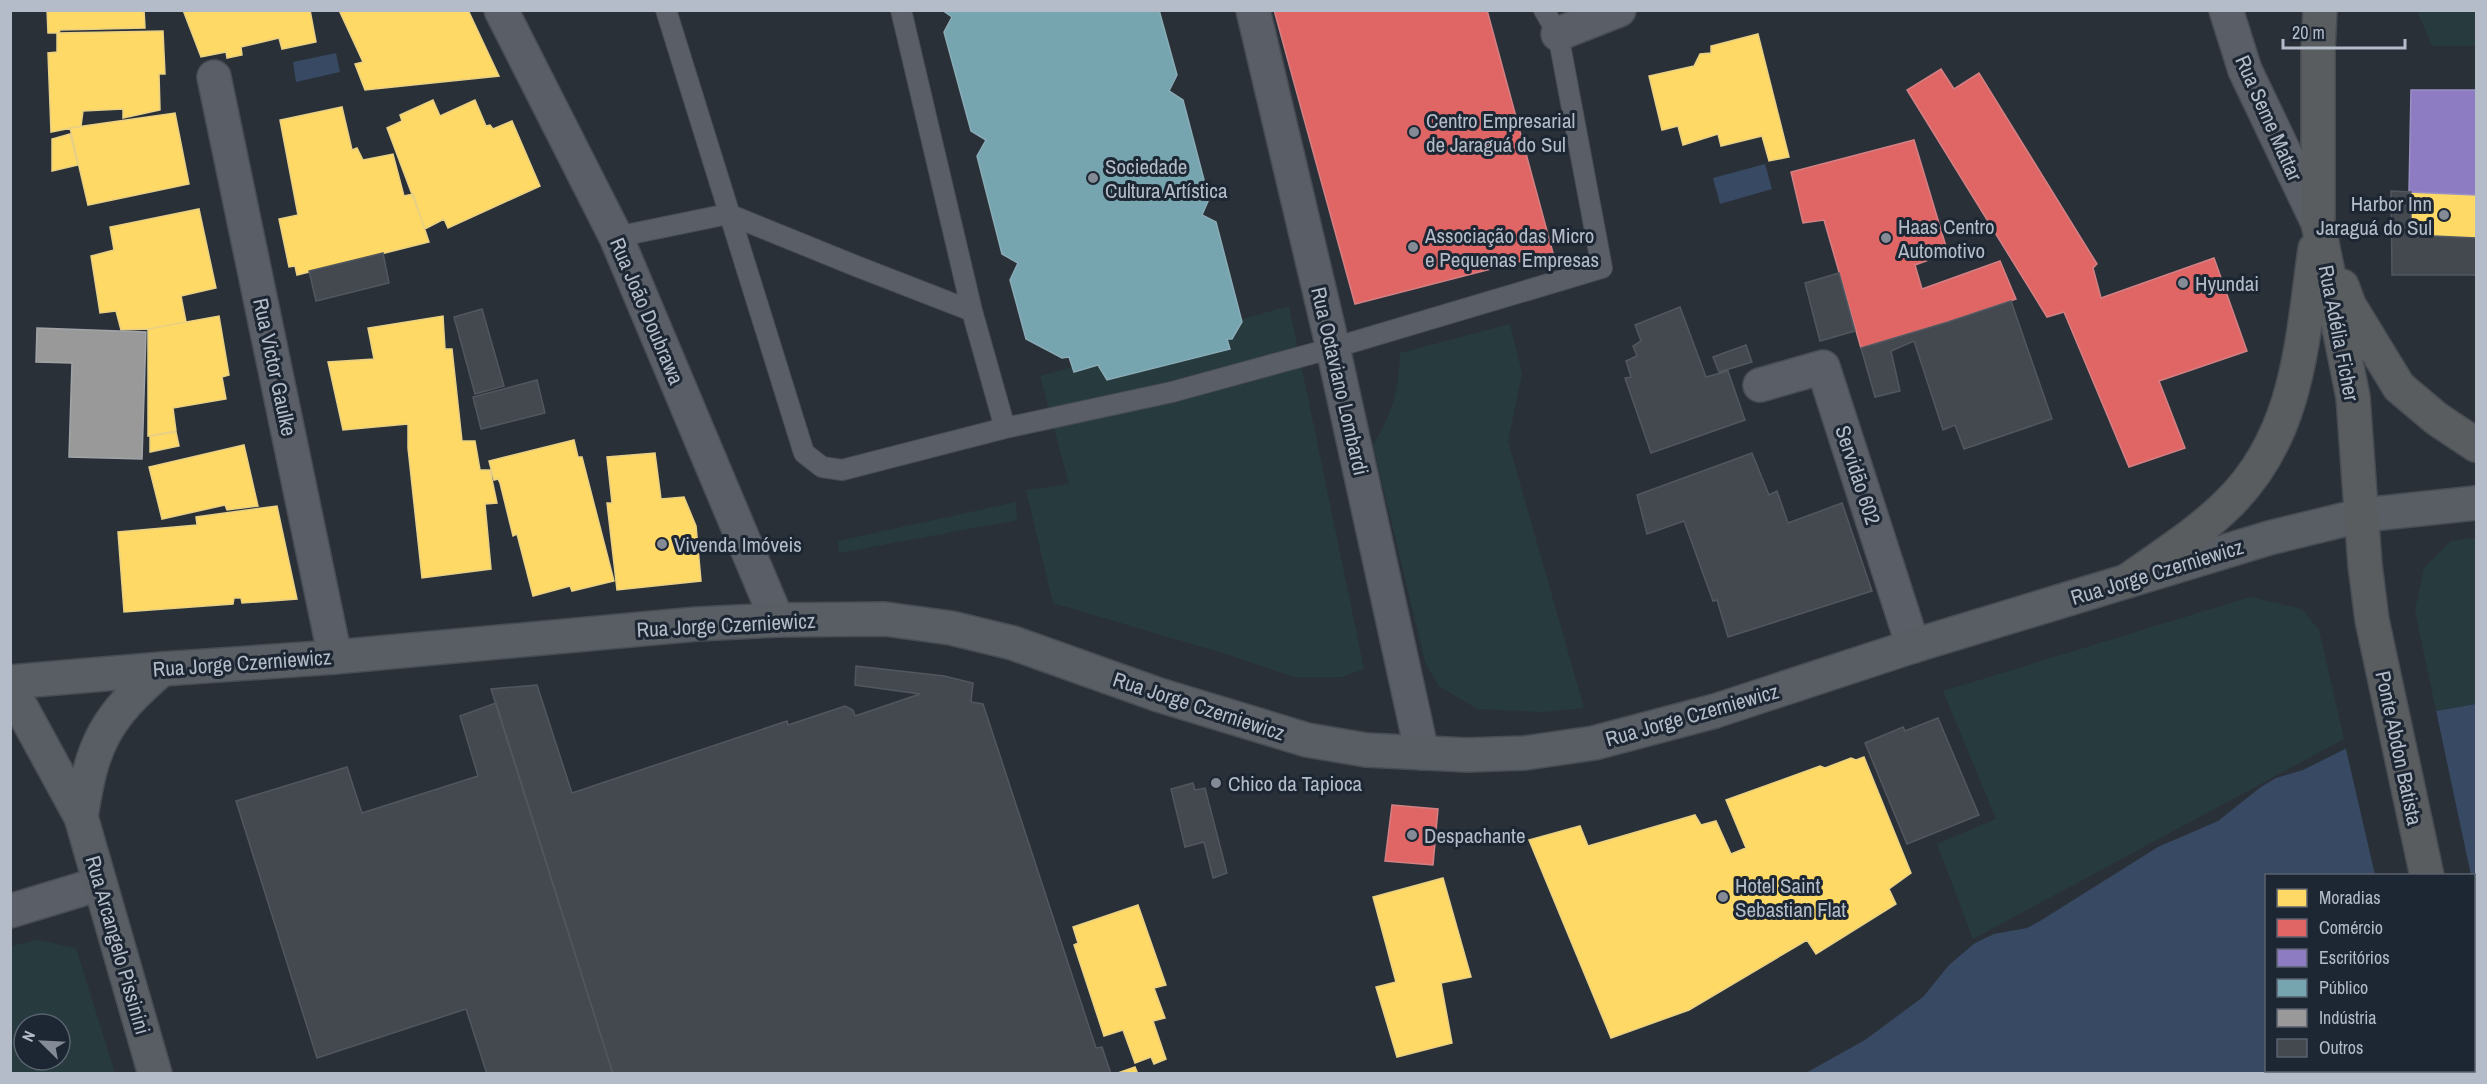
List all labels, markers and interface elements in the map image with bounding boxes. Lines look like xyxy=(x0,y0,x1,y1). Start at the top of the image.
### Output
scale bar xyxy=(2283,12,2404,50)
text: 20 m xyxy=(2292,20,2325,45)
street label: Rua Seme Mattar xyxy=(2228,50,2310,186)
place label: Centro Empresarial de Jaraguá do Sul xyxy=(1426,106,1575,159)
marker: Centro Empresarial de Jaraguá do Sul xyxy=(1407,125,1421,139)
place label: Sociedade Cultura Artística xyxy=(1105,152,1228,205)
marker: Sociedade Cultura Artística xyxy=(1086,171,1100,185)
place label: Harbor Inn Jaraguá do Sul xyxy=(2316,189,2432,242)
marker: Harbor Inn Jaraguá do Sul xyxy=(2437,208,2451,222)
place label: Haas Centro Automotivo xyxy=(1897,212,1995,265)
place label: Associação das Micro e Pequenas Empresas xyxy=(1424,221,1599,274)
marker: Haas Centro Automotivo xyxy=(1879,231,1893,245)
street label: Rua João Doubrawa xyxy=(603,233,691,389)
marker: Associação das Micro e Pequenas Empresas xyxy=(1406,240,1420,254)
street label: Rua Adélia Ficher xyxy=(2312,263,2366,404)
place label: Hyundai xyxy=(2195,269,2259,298)
marker: Hyundai xyxy=(2176,276,2190,290)
street label: Rua Octaviano Lombardi xyxy=(1304,284,1376,478)
street label: Rua Victor Gaulke xyxy=(246,295,304,439)
street label: Servidão 602 xyxy=(1828,422,1888,528)
place label: Vivenda Imóveis xyxy=(674,530,802,559)
street label: Rua Jorge Czerniewicz xyxy=(2067,532,2247,612)
marker: Vivenda Imóveis xyxy=(655,537,669,551)
street label: Rua Jorge Czerniewicz xyxy=(636,606,817,644)
street label: Rua Jorge Czerniewicz xyxy=(152,642,333,684)
street label: Rua Jorge Czerniewicz xyxy=(1109,665,1289,748)
street label: Ponte Abdon Batista xyxy=(2368,668,2430,828)
street label: Rua Jorge Czerniewicz xyxy=(1602,676,1782,754)
place label: Chico da Tapioca xyxy=(1228,769,1362,798)
marker: Chico da Tapioca xyxy=(1209,776,1223,790)
place label: Despachante xyxy=(1424,821,1525,850)
marker: Despachante xyxy=(1405,828,1419,842)
street label: Rua Arcangelo Pissinini xyxy=(79,852,157,1038)
place label: Hotel Saint Sebastian Flat xyxy=(1735,871,1846,924)
legend xyxy=(2265,874,2475,1072)
text: Moradias xyxy=(2319,885,2381,910)
marker: Hotel Saint Sebastian Flat xyxy=(1716,890,1730,904)
text: Comércio xyxy=(2319,915,2383,940)
text: Escritórios xyxy=(2319,945,2390,970)
text: Público xyxy=(2319,975,2368,1000)
text: Indústria xyxy=(2319,1005,2376,1030)
north arrow xyxy=(12,1012,72,1072)
text: N xyxy=(16,1027,40,1045)
text: Outros xyxy=(2319,1035,2363,1060)

